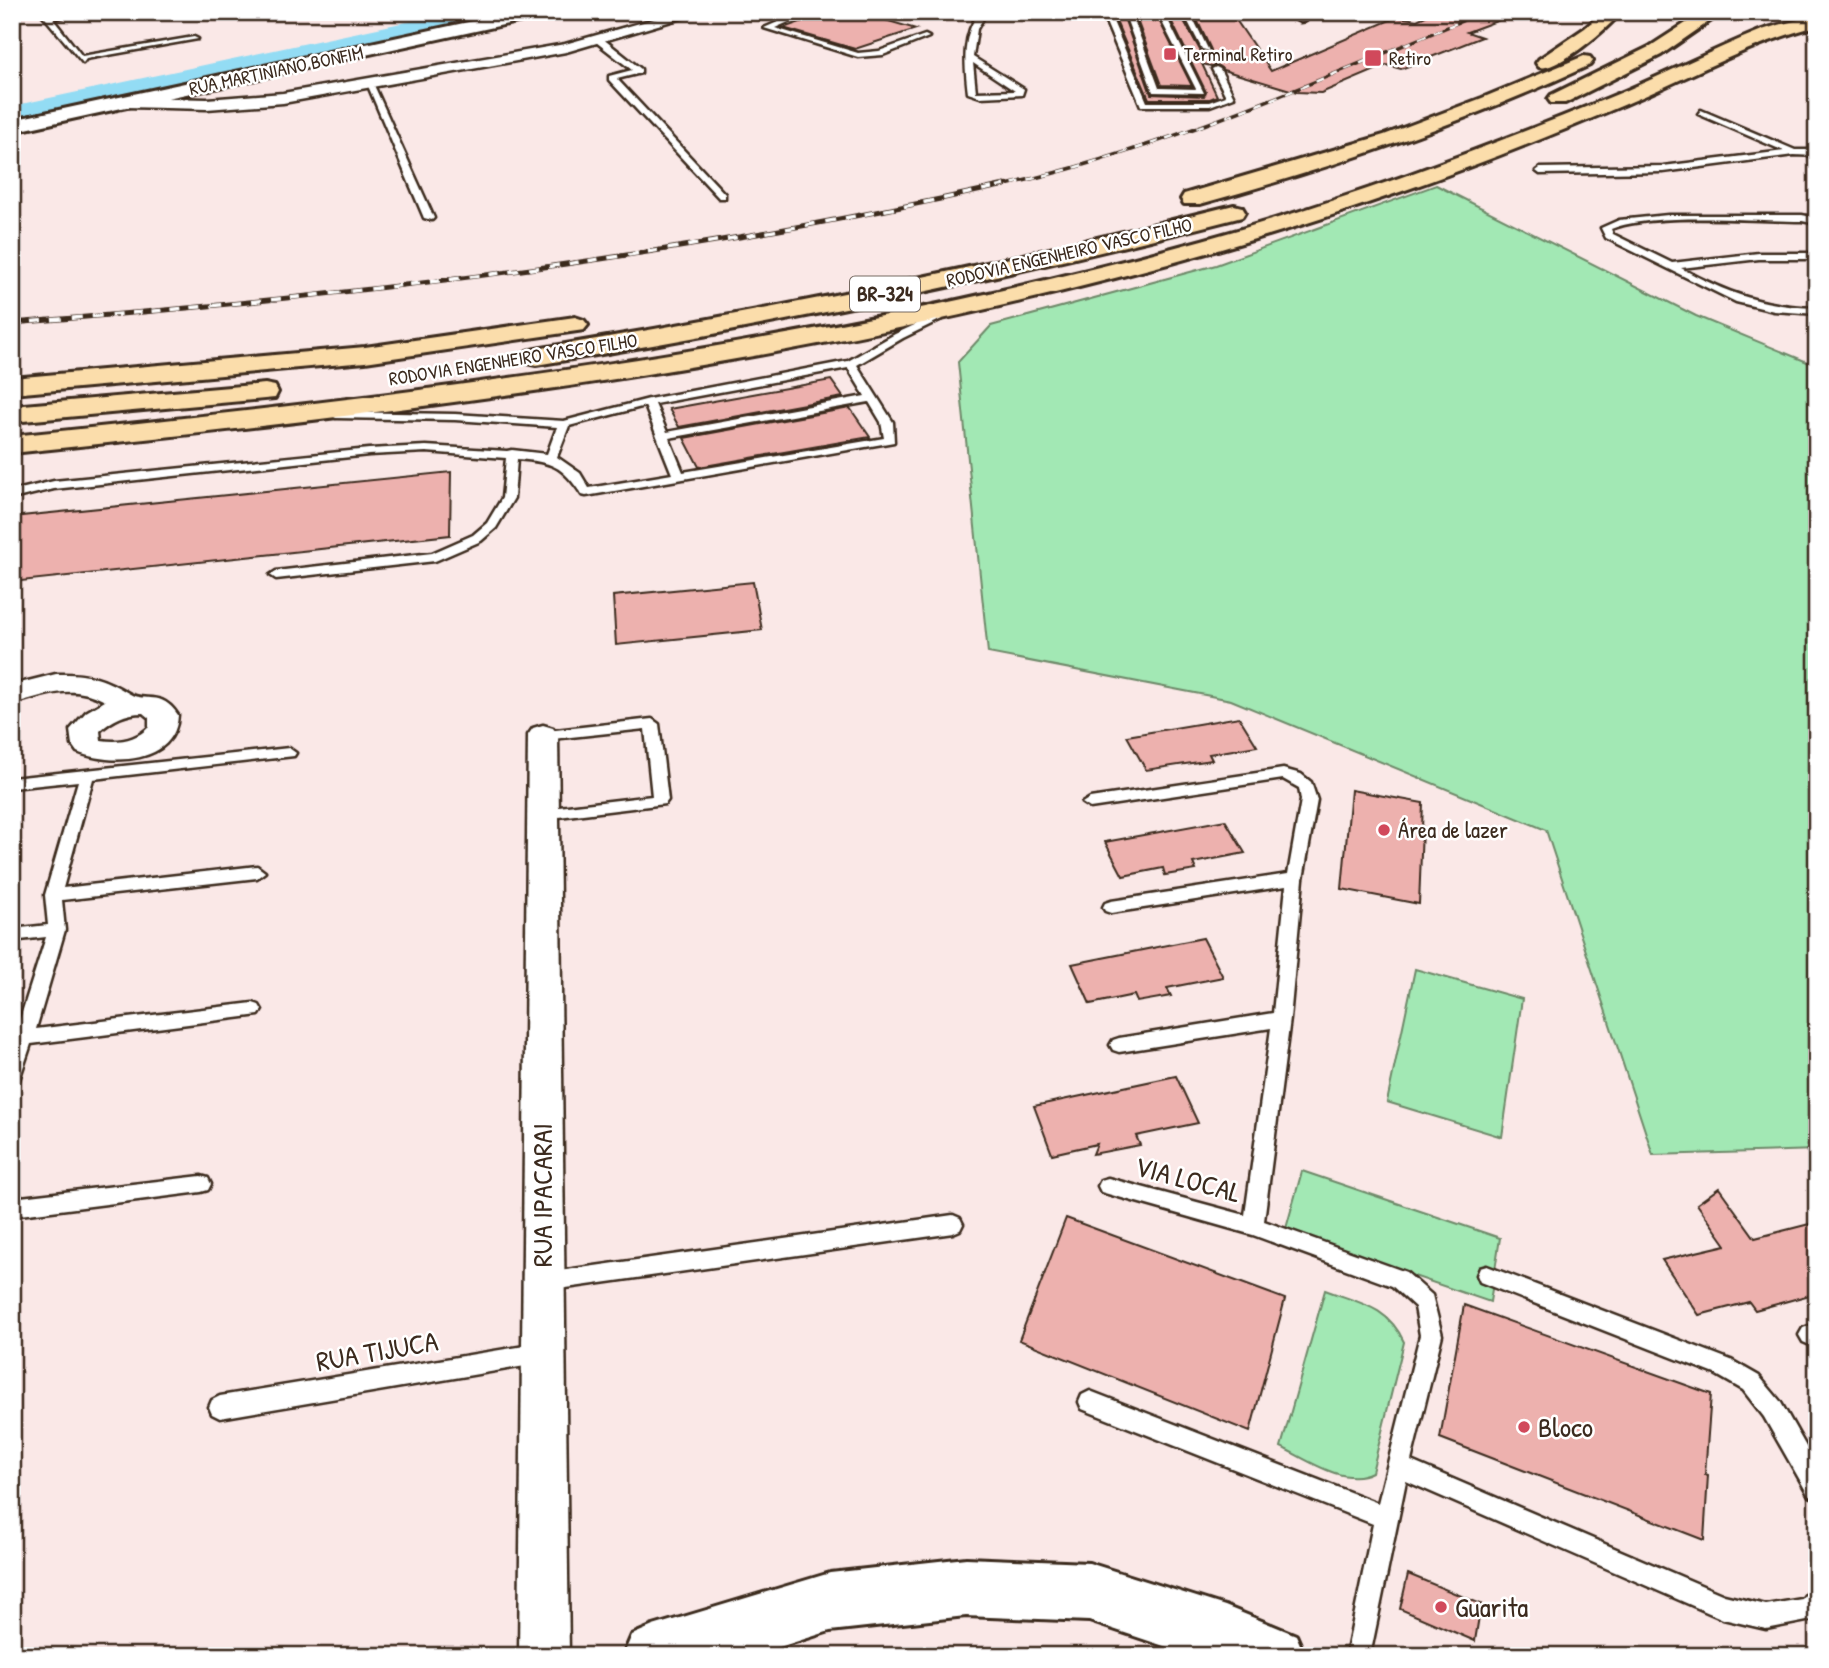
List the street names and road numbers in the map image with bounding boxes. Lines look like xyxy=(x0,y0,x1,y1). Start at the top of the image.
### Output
street label: RUA MARTINIANO BONFIM xyxy=(187,39,365,101)
street label: RODOVIA ENGENHEIRO VASCO FILHO xyxy=(944,211,1194,293)
road number: BR-324 xyxy=(850,276,920,312)
street label: RODOVIA ENGENHEIRO VASCO FILHO xyxy=(387,327,639,391)
street label: RUA IPACARAI xyxy=(523,1123,561,1267)
street label: VIA LOCAL xyxy=(1131,1147,1245,1211)
street label: RUA TIJUCA xyxy=(313,1322,441,1380)

